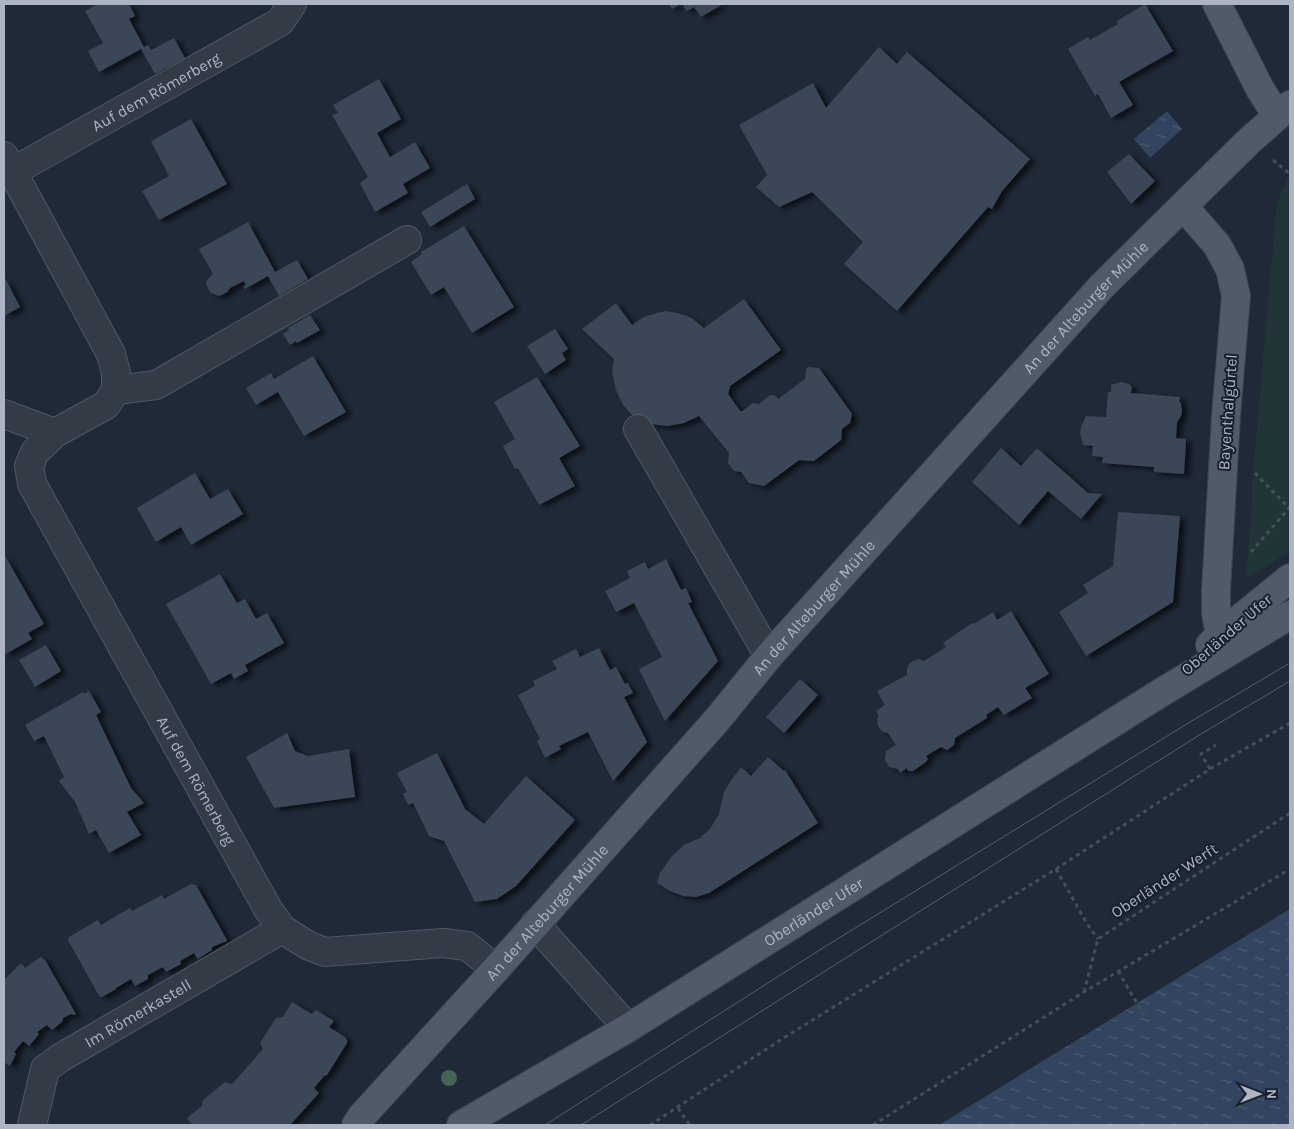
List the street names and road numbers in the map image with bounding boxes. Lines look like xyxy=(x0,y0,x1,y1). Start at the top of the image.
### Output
street label: Auf dem Römerberg xyxy=(89,48,224,135)
street label: An der Alteburger Mühle xyxy=(1019,237,1152,378)
street label: Bayenthalgürtel xyxy=(1214,353,1241,471)
street label: An der Alteburger Mühle xyxy=(748,536,879,679)
street label: Oberländer Ufer xyxy=(1177,590,1276,679)
street label: Auf dem Römerberg xyxy=(153,713,240,848)
street label: Oberländer Werft xyxy=(1107,839,1221,922)
street label: An der Alteburger Mühle xyxy=(482,840,612,984)
street label: Oberländer Ufer xyxy=(760,873,867,950)
street label: Im Römerkastell xyxy=(81,975,195,1052)

